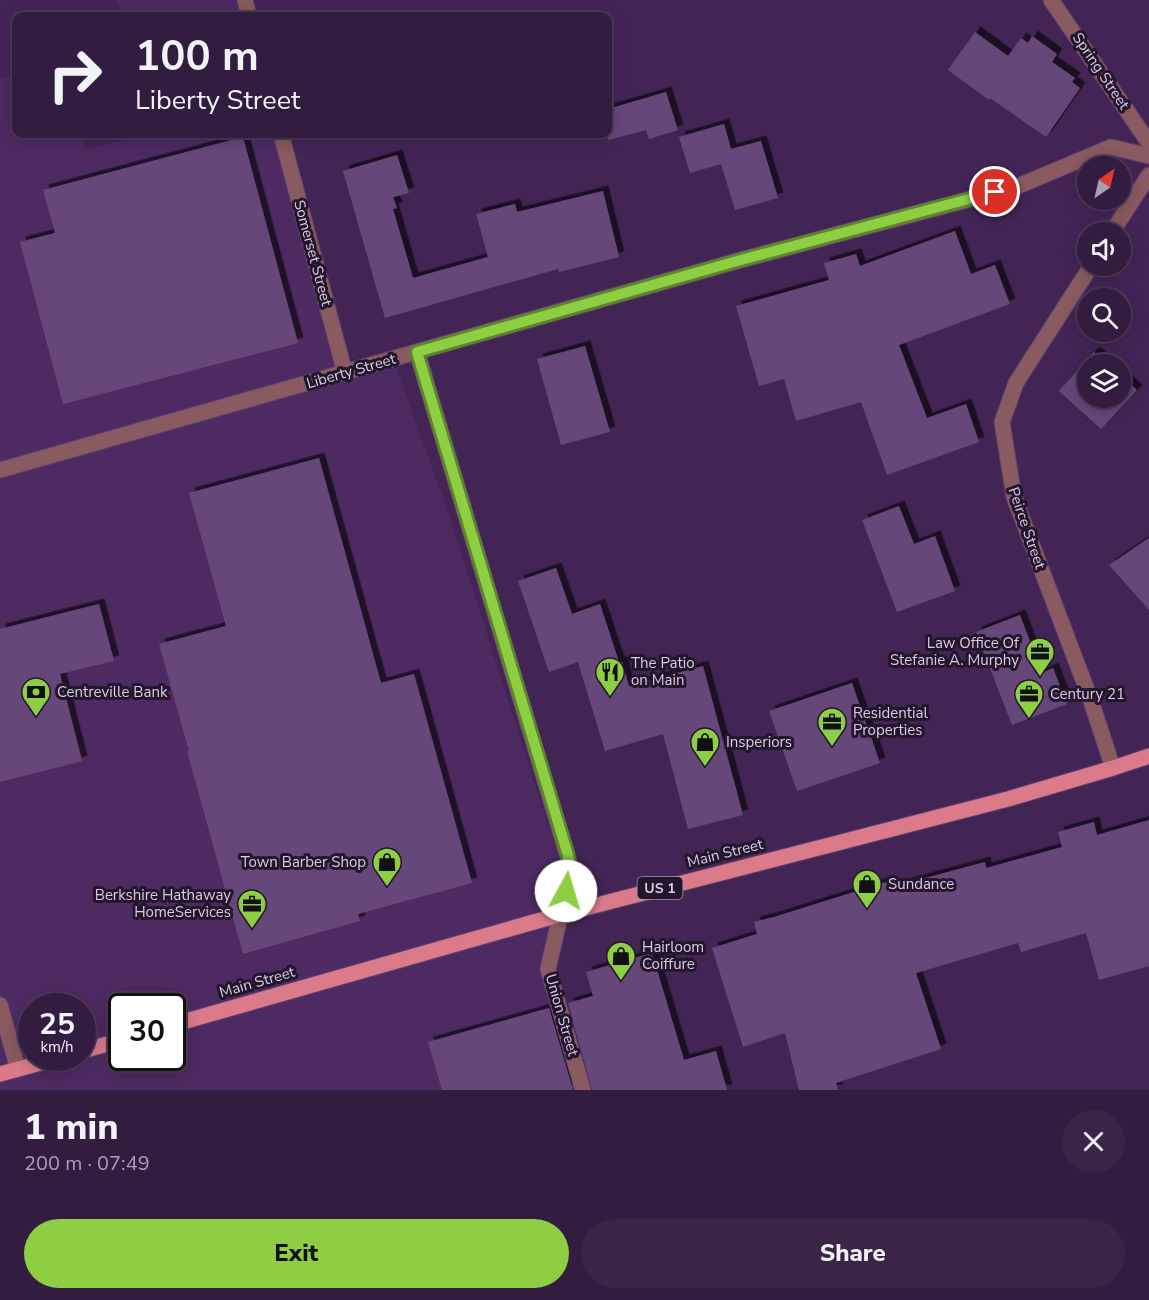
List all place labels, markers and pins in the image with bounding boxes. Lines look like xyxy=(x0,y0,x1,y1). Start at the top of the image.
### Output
pin xyxy=(969,166,1020,217)
place label: Law Office Of Stefanie A. Murphy xyxy=(890,633,1020,670)
office icon: Law Office Of Stefanie A. Murphy xyxy=(1024,636,1056,678)
place label: The Patio on Main xyxy=(631,653,695,690)
restaurant icon: The Patio on Main xyxy=(594,656,626,698)
bank icon: Centreville Bank xyxy=(20,676,52,718)
office icon: Century 21 xyxy=(1013,678,1045,720)
place label: Centreville Bank xyxy=(57,682,168,702)
place label: Century 21 xyxy=(1050,684,1125,704)
place label: Residential Properties xyxy=(853,703,928,740)
office icon: Residential Properties xyxy=(816,706,848,748)
shop icon: Insperiors xyxy=(689,726,721,768)
place label: Insperiors xyxy=(726,732,792,752)
shop icon: Town Barber Shop xyxy=(371,846,403,888)
place label: Town Barber Shop xyxy=(241,852,366,872)
shop icon: Sundance xyxy=(851,868,883,910)
place label: Sundance xyxy=(888,874,954,894)
place label: Berkshire Hathaway HomeServices xyxy=(95,885,231,922)
office icon: Berkshire Hathaway HomeServices xyxy=(236,888,268,930)
place label: Hairloom Coiffure xyxy=(642,937,704,974)
shop icon: Hairloom Coiffure xyxy=(605,940,637,982)

